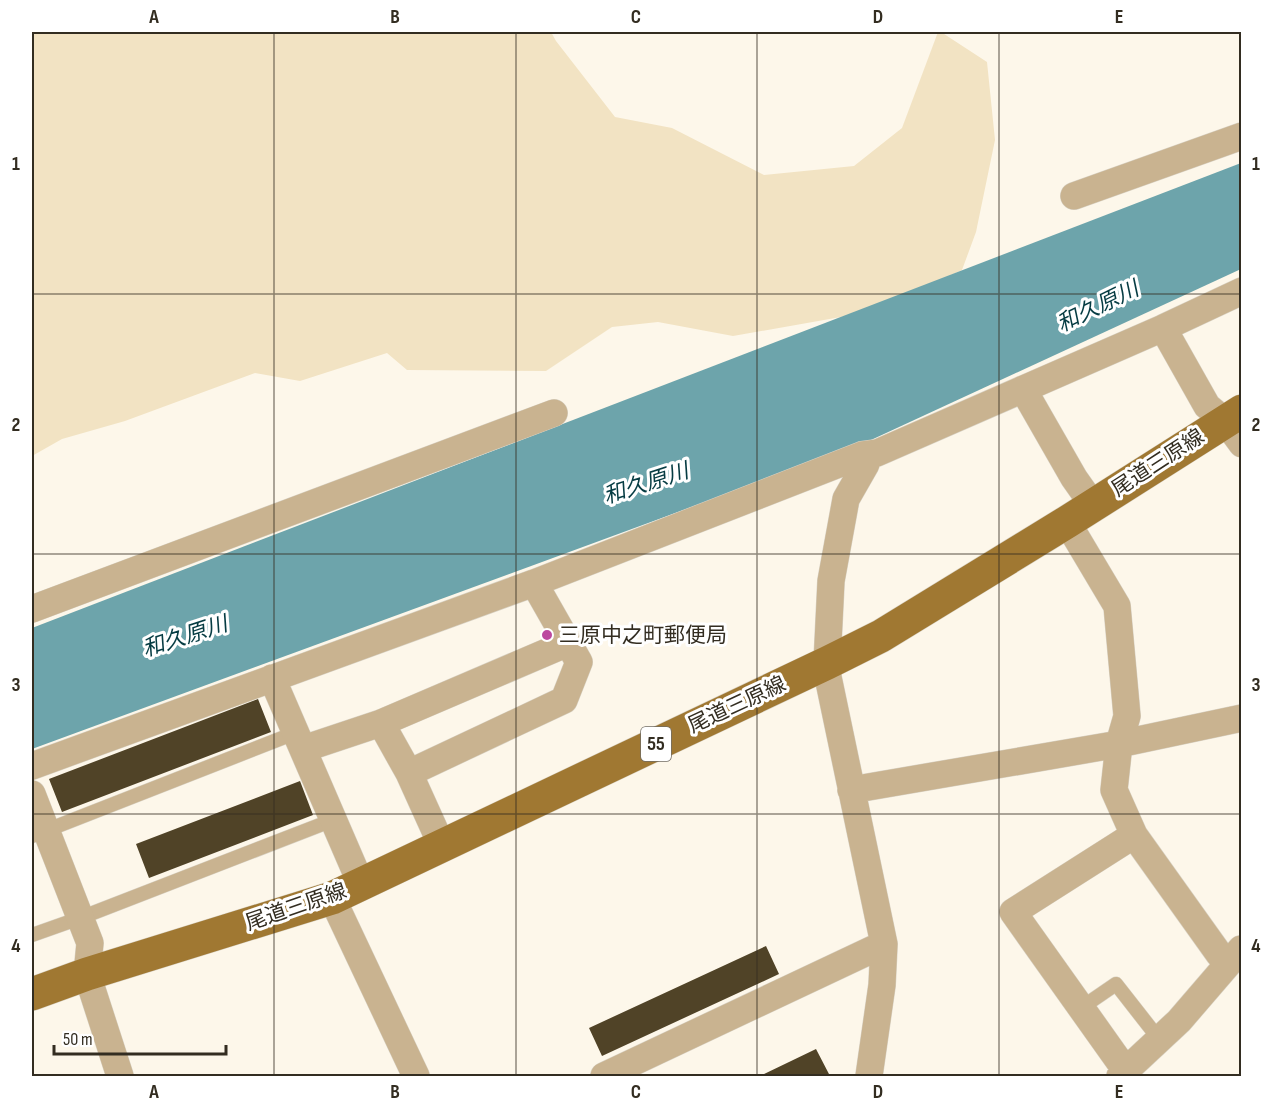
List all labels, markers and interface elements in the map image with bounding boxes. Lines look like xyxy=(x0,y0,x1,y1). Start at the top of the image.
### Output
text: A xyxy=(148,5,159,29)
text: B xyxy=(390,5,400,29)
text: C xyxy=(631,5,641,29)
text: D xyxy=(873,5,883,29)
text: E xyxy=(1115,5,1123,29)
text: 1 xyxy=(12,152,20,176)
text: 1 xyxy=(1252,152,1260,176)
water label: 和久原川 xyxy=(1053,275,1145,338)
text: 2 xyxy=(12,413,20,437)
text: 2 xyxy=(1252,413,1260,437)
street label: 尾道三原線 xyxy=(1107,424,1209,502)
water label: 和久原川 xyxy=(600,457,694,510)
water label: 和久原川 xyxy=(139,610,233,663)
place label: 三原中之町郵便局 xyxy=(559,623,727,648)
marker: 三原中之町郵便局 xyxy=(540,628,554,642)
street label: 尾道三原線 xyxy=(684,671,790,739)
text: 3 xyxy=(12,673,21,697)
text: 3 xyxy=(1252,673,1261,697)
road number: 55 xyxy=(641,727,671,761)
street label: 尾道三原線 xyxy=(242,878,350,936)
text: 4 xyxy=(11,934,21,958)
text: 4 xyxy=(1251,934,1261,958)
scale bar xyxy=(54,1018,226,1056)
text: 50 m xyxy=(63,1029,93,1050)
text: A xyxy=(148,1080,159,1104)
text: B xyxy=(390,1080,400,1104)
text: C xyxy=(631,1080,641,1104)
text: D xyxy=(873,1080,883,1104)
text: E xyxy=(1115,1080,1123,1104)

